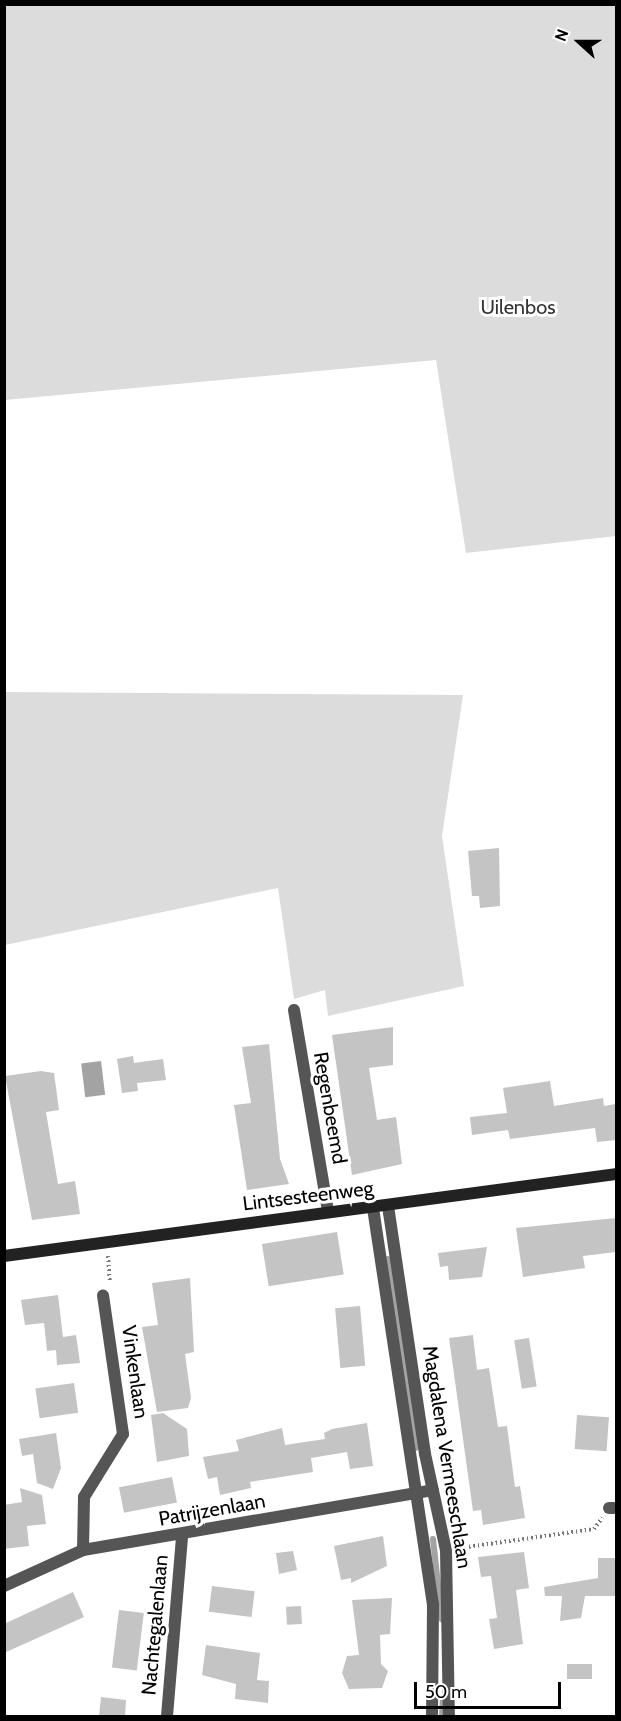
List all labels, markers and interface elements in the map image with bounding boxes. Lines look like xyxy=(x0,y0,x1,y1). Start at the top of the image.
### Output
north arrow xyxy=(549,12,609,72)
text: N xyxy=(551,27,573,44)
park label: Uilenbos xyxy=(481,295,555,319)
street label: Regenbeemd xyxy=(308,1050,352,1166)
street label: Lintsesteenweg xyxy=(241,1176,375,1216)
street label: Vinkenlaan xyxy=(117,1324,153,1420)
street label: Magdalena Vermeeschlaan xyxy=(418,1344,476,1570)
street label: Patrijzenlaan xyxy=(157,1489,267,1531)
street label: Nachtegalenlaan xyxy=(137,1554,173,1696)
scale bar xyxy=(417,1670,564,1708)
text: 50 m xyxy=(425,1681,467,1703)

